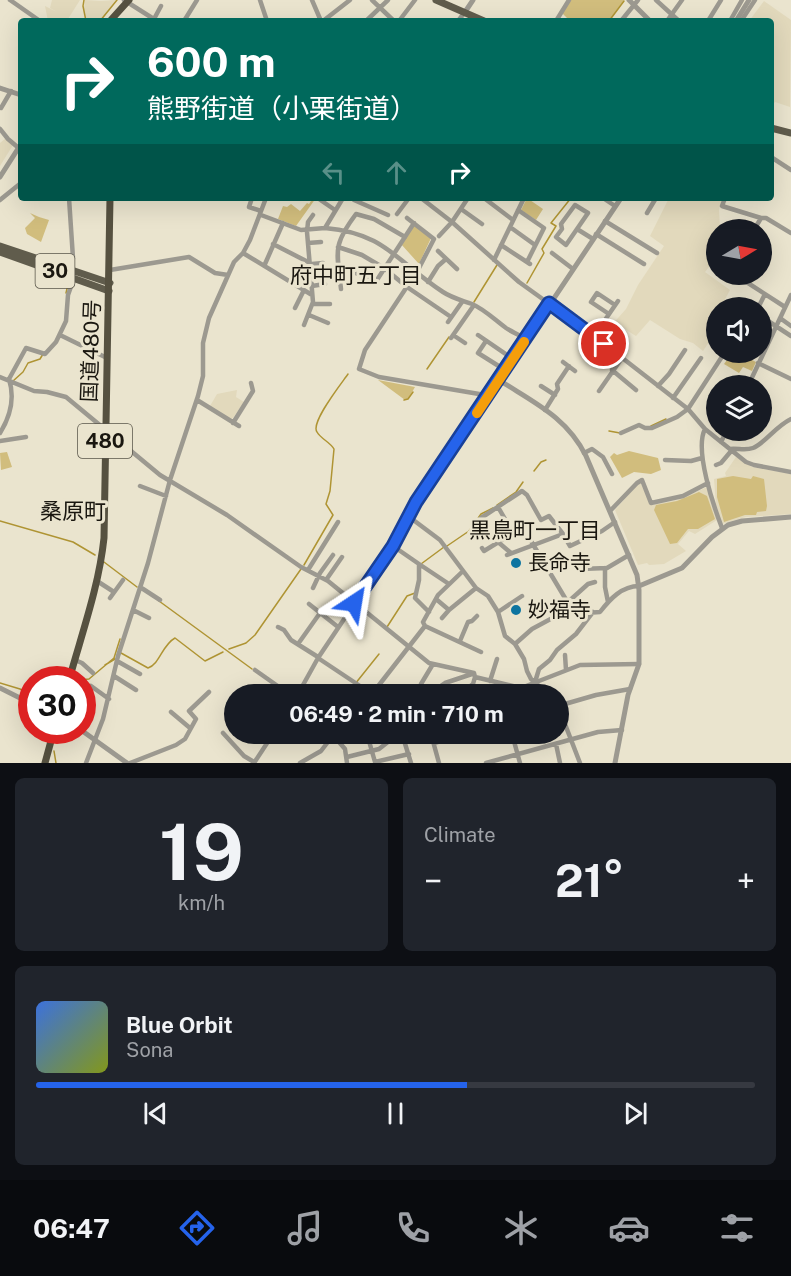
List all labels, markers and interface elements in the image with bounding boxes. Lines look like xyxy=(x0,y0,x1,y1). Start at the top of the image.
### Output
text: 600 m xyxy=(147,37,276,86)
icon: right xyxy=(48,42,126,120)
text: 熊野街道（小栗街道） xyxy=(147,92,417,124)
icon: left xyxy=(317,156,350,189)
icon: ahead xyxy=(380,156,413,189)
icon: right xyxy=(443,156,476,189)
north arrow xyxy=(706,219,772,285)
map controls xyxy=(706,219,772,441)
road number: 30 xyxy=(36,254,74,288)
district label: 府中町五丁目 xyxy=(290,262,422,288)
button: sound xyxy=(706,297,772,363)
street label: 国道480号 xyxy=(76,299,105,403)
pin xyxy=(578,318,629,369)
icon: arrive xyxy=(587,327,620,360)
button: layers xyxy=(706,375,772,441)
road number: 480 xyxy=(78,424,132,458)
district label: 桑原町 xyxy=(40,498,106,524)
district label: 黒鳥町一丁目 xyxy=(469,517,601,543)
place label: 長命寺 xyxy=(528,550,591,575)
marker: 長命寺 xyxy=(509,556,523,570)
position arrow xyxy=(322,571,386,635)
place label: 妙福寺 xyxy=(528,597,591,622)
marker: 妙福寺 xyxy=(509,603,523,617)
speed limit sign: 30 xyxy=(18,666,96,744)
text: 06:49 · 2 min · 710 m xyxy=(289,701,504,727)
text: 19 xyxy=(159,806,244,898)
text: Climate xyxy=(424,823,496,847)
text: 21° xyxy=(555,854,624,907)
text: − xyxy=(424,862,442,900)
text: + xyxy=(737,862,755,900)
text: km/h xyxy=(178,891,225,915)
text: Blue Orbit xyxy=(126,1012,233,1038)
text: Sona xyxy=(126,1038,173,1062)
icon: previous xyxy=(139,1097,172,1130)
icon: pause xyxy=(379,1097,412,1130)
icon: next xyxy=(619,1097,652,1130)
icon: directions xyxy=(176,1207,218,1249)
icon: music xyxy=(284,1207,326,1249)
icon: phone xyxy=(392,1207,434,1249)
icon: climate xyxy=(500,1207,542,1249)
icon: car xyxy=(608,1207,650,1249)
icon: filters xyxy=(716,1207,758,1249)
text: 06:47 xyxy=(33,1212,110,1244)

